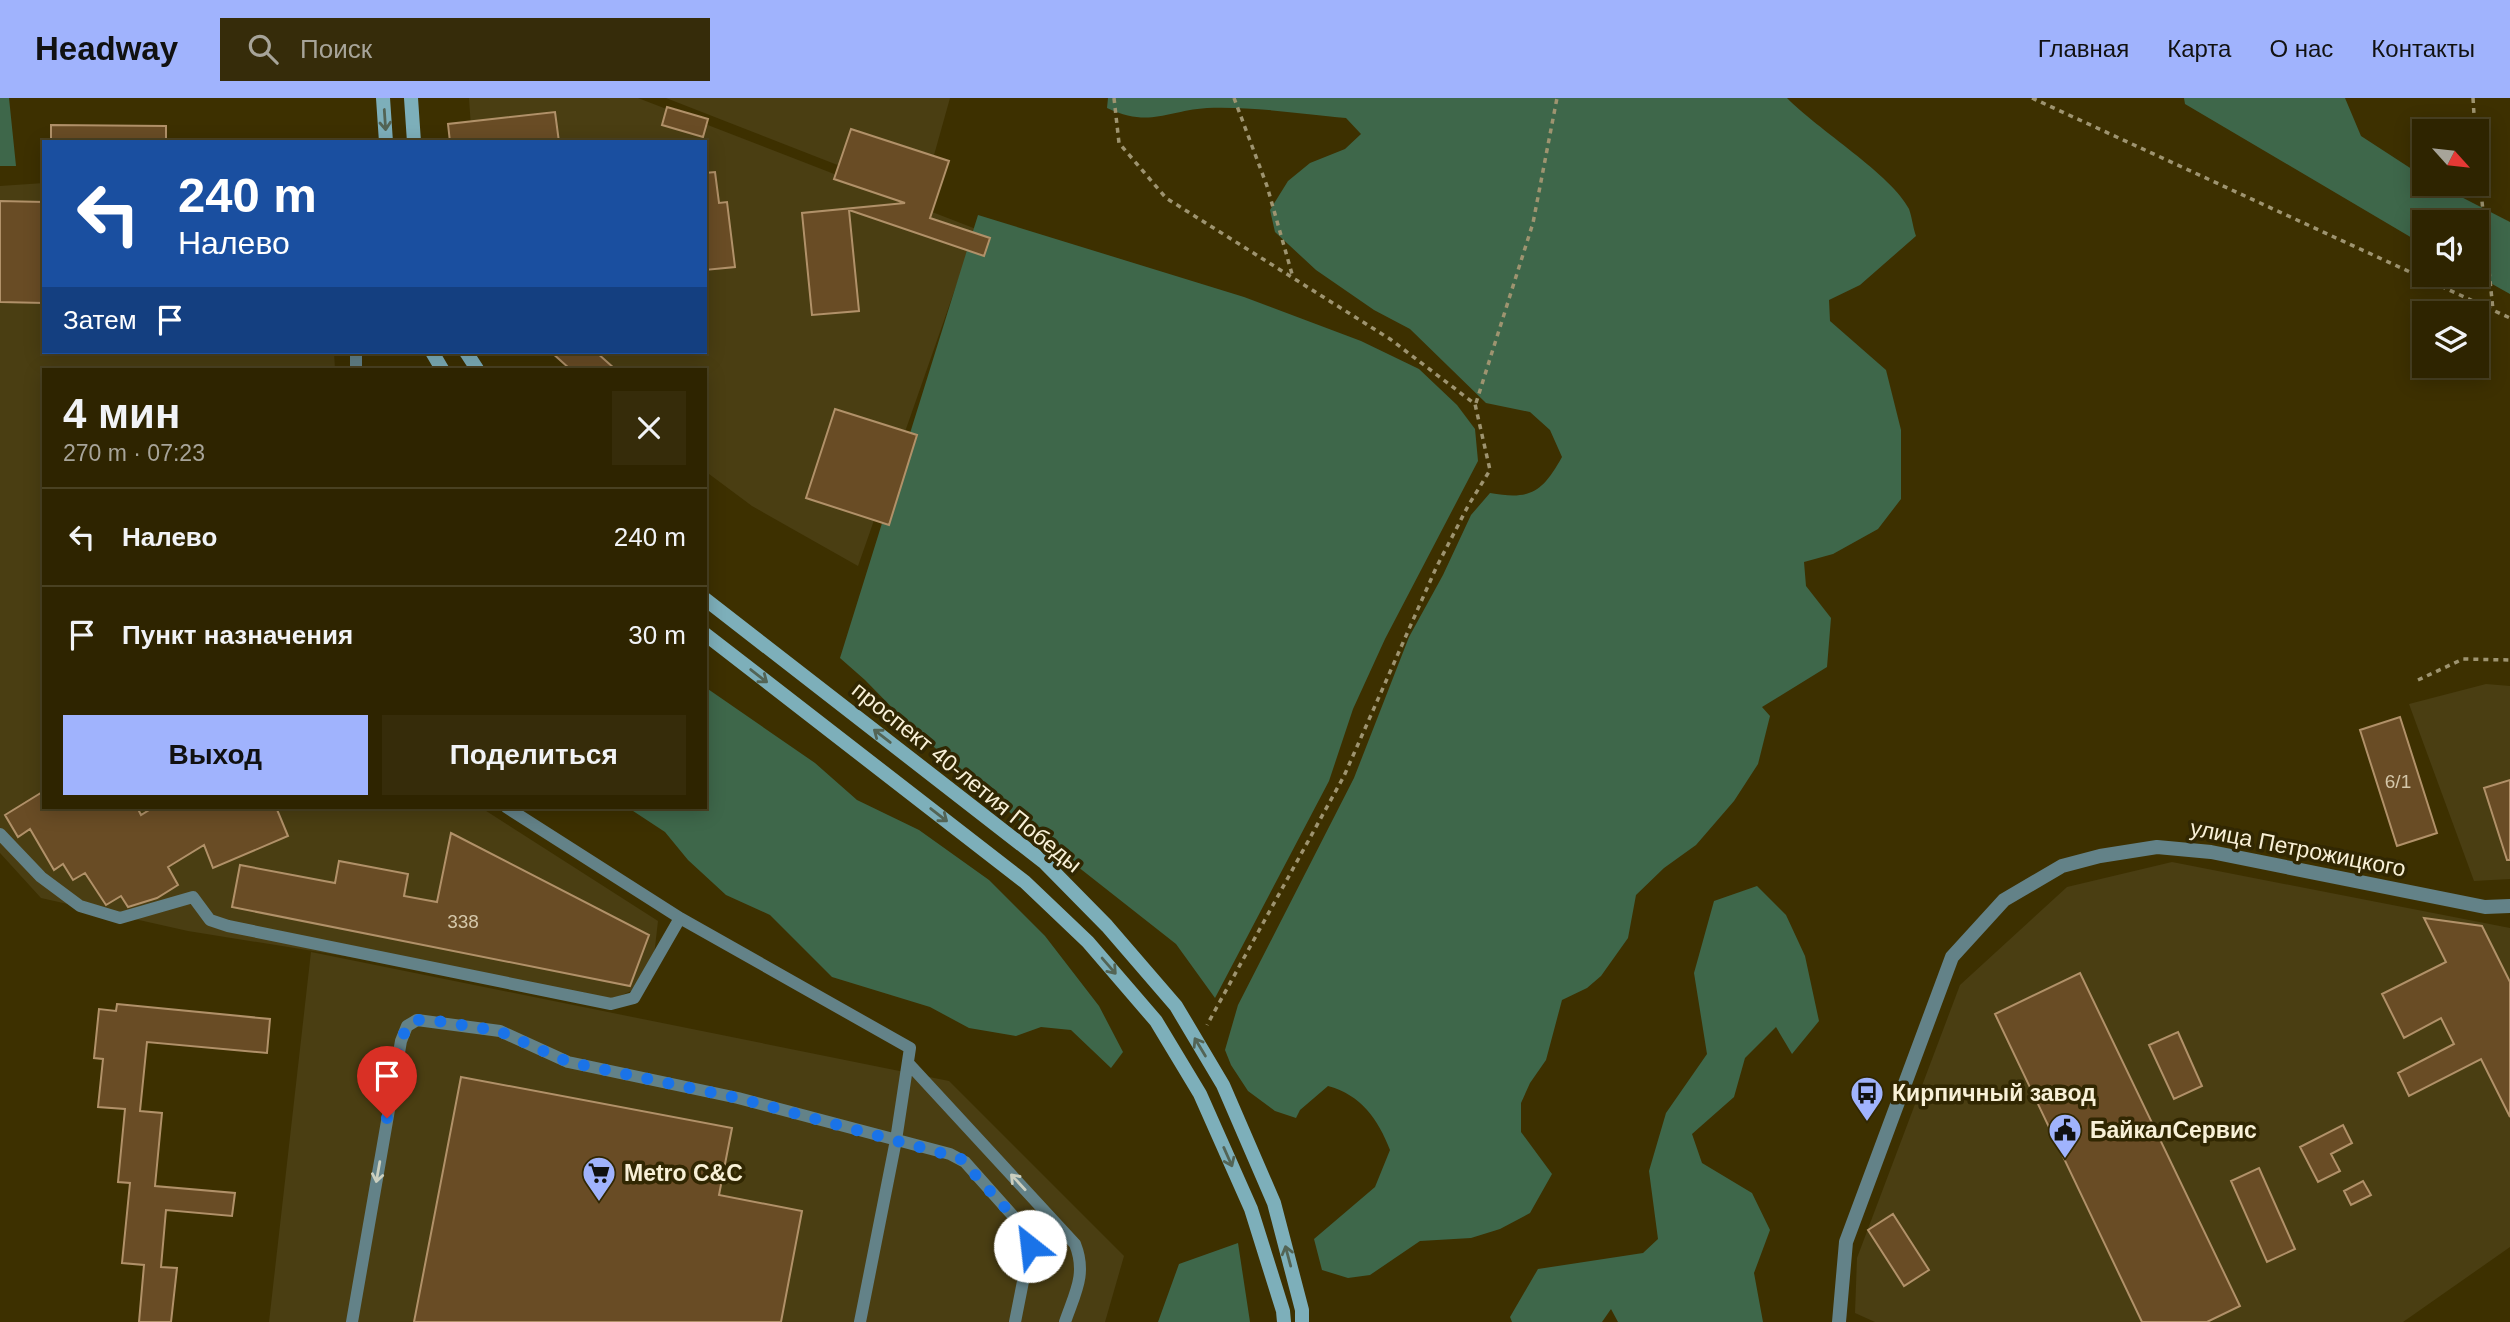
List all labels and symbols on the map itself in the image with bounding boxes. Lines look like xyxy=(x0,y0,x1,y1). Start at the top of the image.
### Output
one-way arrow xyxy=(378,108,391,131)
north arrow xyxy=(2412,119,2488,196)
one-way arrow xyxy=(750,668,768,683)
street label: проспект 40-летия Победы xyxy=(847,676,1087,878)
one-way arrow xyxy=(873,729,892,744)
house number: 6/1 xyxy=(2385,771,2411,792)
one-way arrow xyxy=(929,808,948,823)
street label: улица Петрожицкого xyxy=(2188,814,2408,882)
house number: 338 xyxy=(447,911,479,932)
one-way arrow xyxy=(1101,956,1117,974)
one-way arrow xyxy=(1193,1037,1207,1057)
pin xyxy=(357,1046,417,1118)
bus stop icon: Кирпичный завод xyxy=(1848,1074,1886,1123)
place label: Кирпичный завод xyxy=(1892,1080,2096,1106)
public building icon: БайкалСервис xyxy=(2046,1111,2084,1160)
place label: БайкалСервис xyxy=(2090,1117,2257,1143)
one-way arrow xyxy=(1222,1146,1235,1168)
supermarket icon: Metro C&C xyxy=(580,1154,618,1203)
one-way arrow xyxy=(371,1160,384,1183)
place label: Metro C&C xyxy=(624,1160,743,1186)
one-way arrow xyxy=(1010,1173,1026,1191)
position arrow xyxy=(993,1209,1067,1283)
one-way arrow xyxy=(1281,1245,1294,1267)

